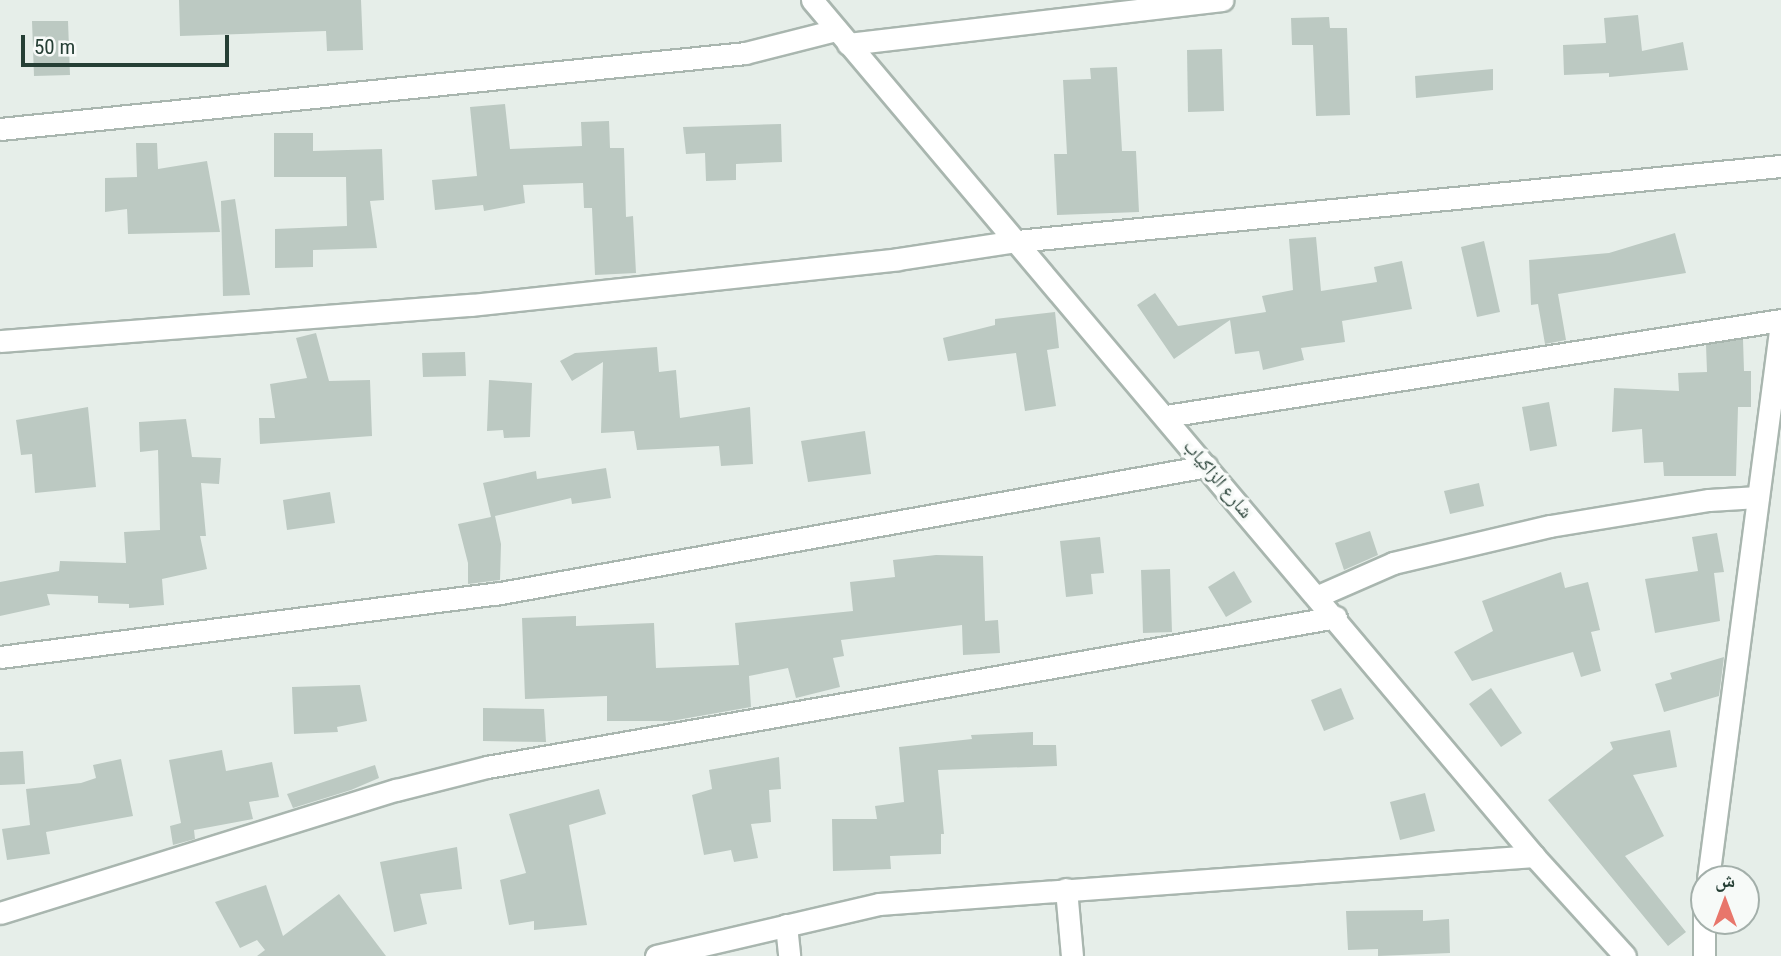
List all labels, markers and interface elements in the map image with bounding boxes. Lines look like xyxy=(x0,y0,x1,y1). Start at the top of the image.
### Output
scale bar xyxy=(24,21,233,65)
text: 50 m xyxy=(34,35,75,59)
street label: شارع الزاكياب xyxy=(1179,435,1257,523)
north arrow xyxy=(1690,865,1760,935)
text: ش xyxy=(1715,869,1735,892)

